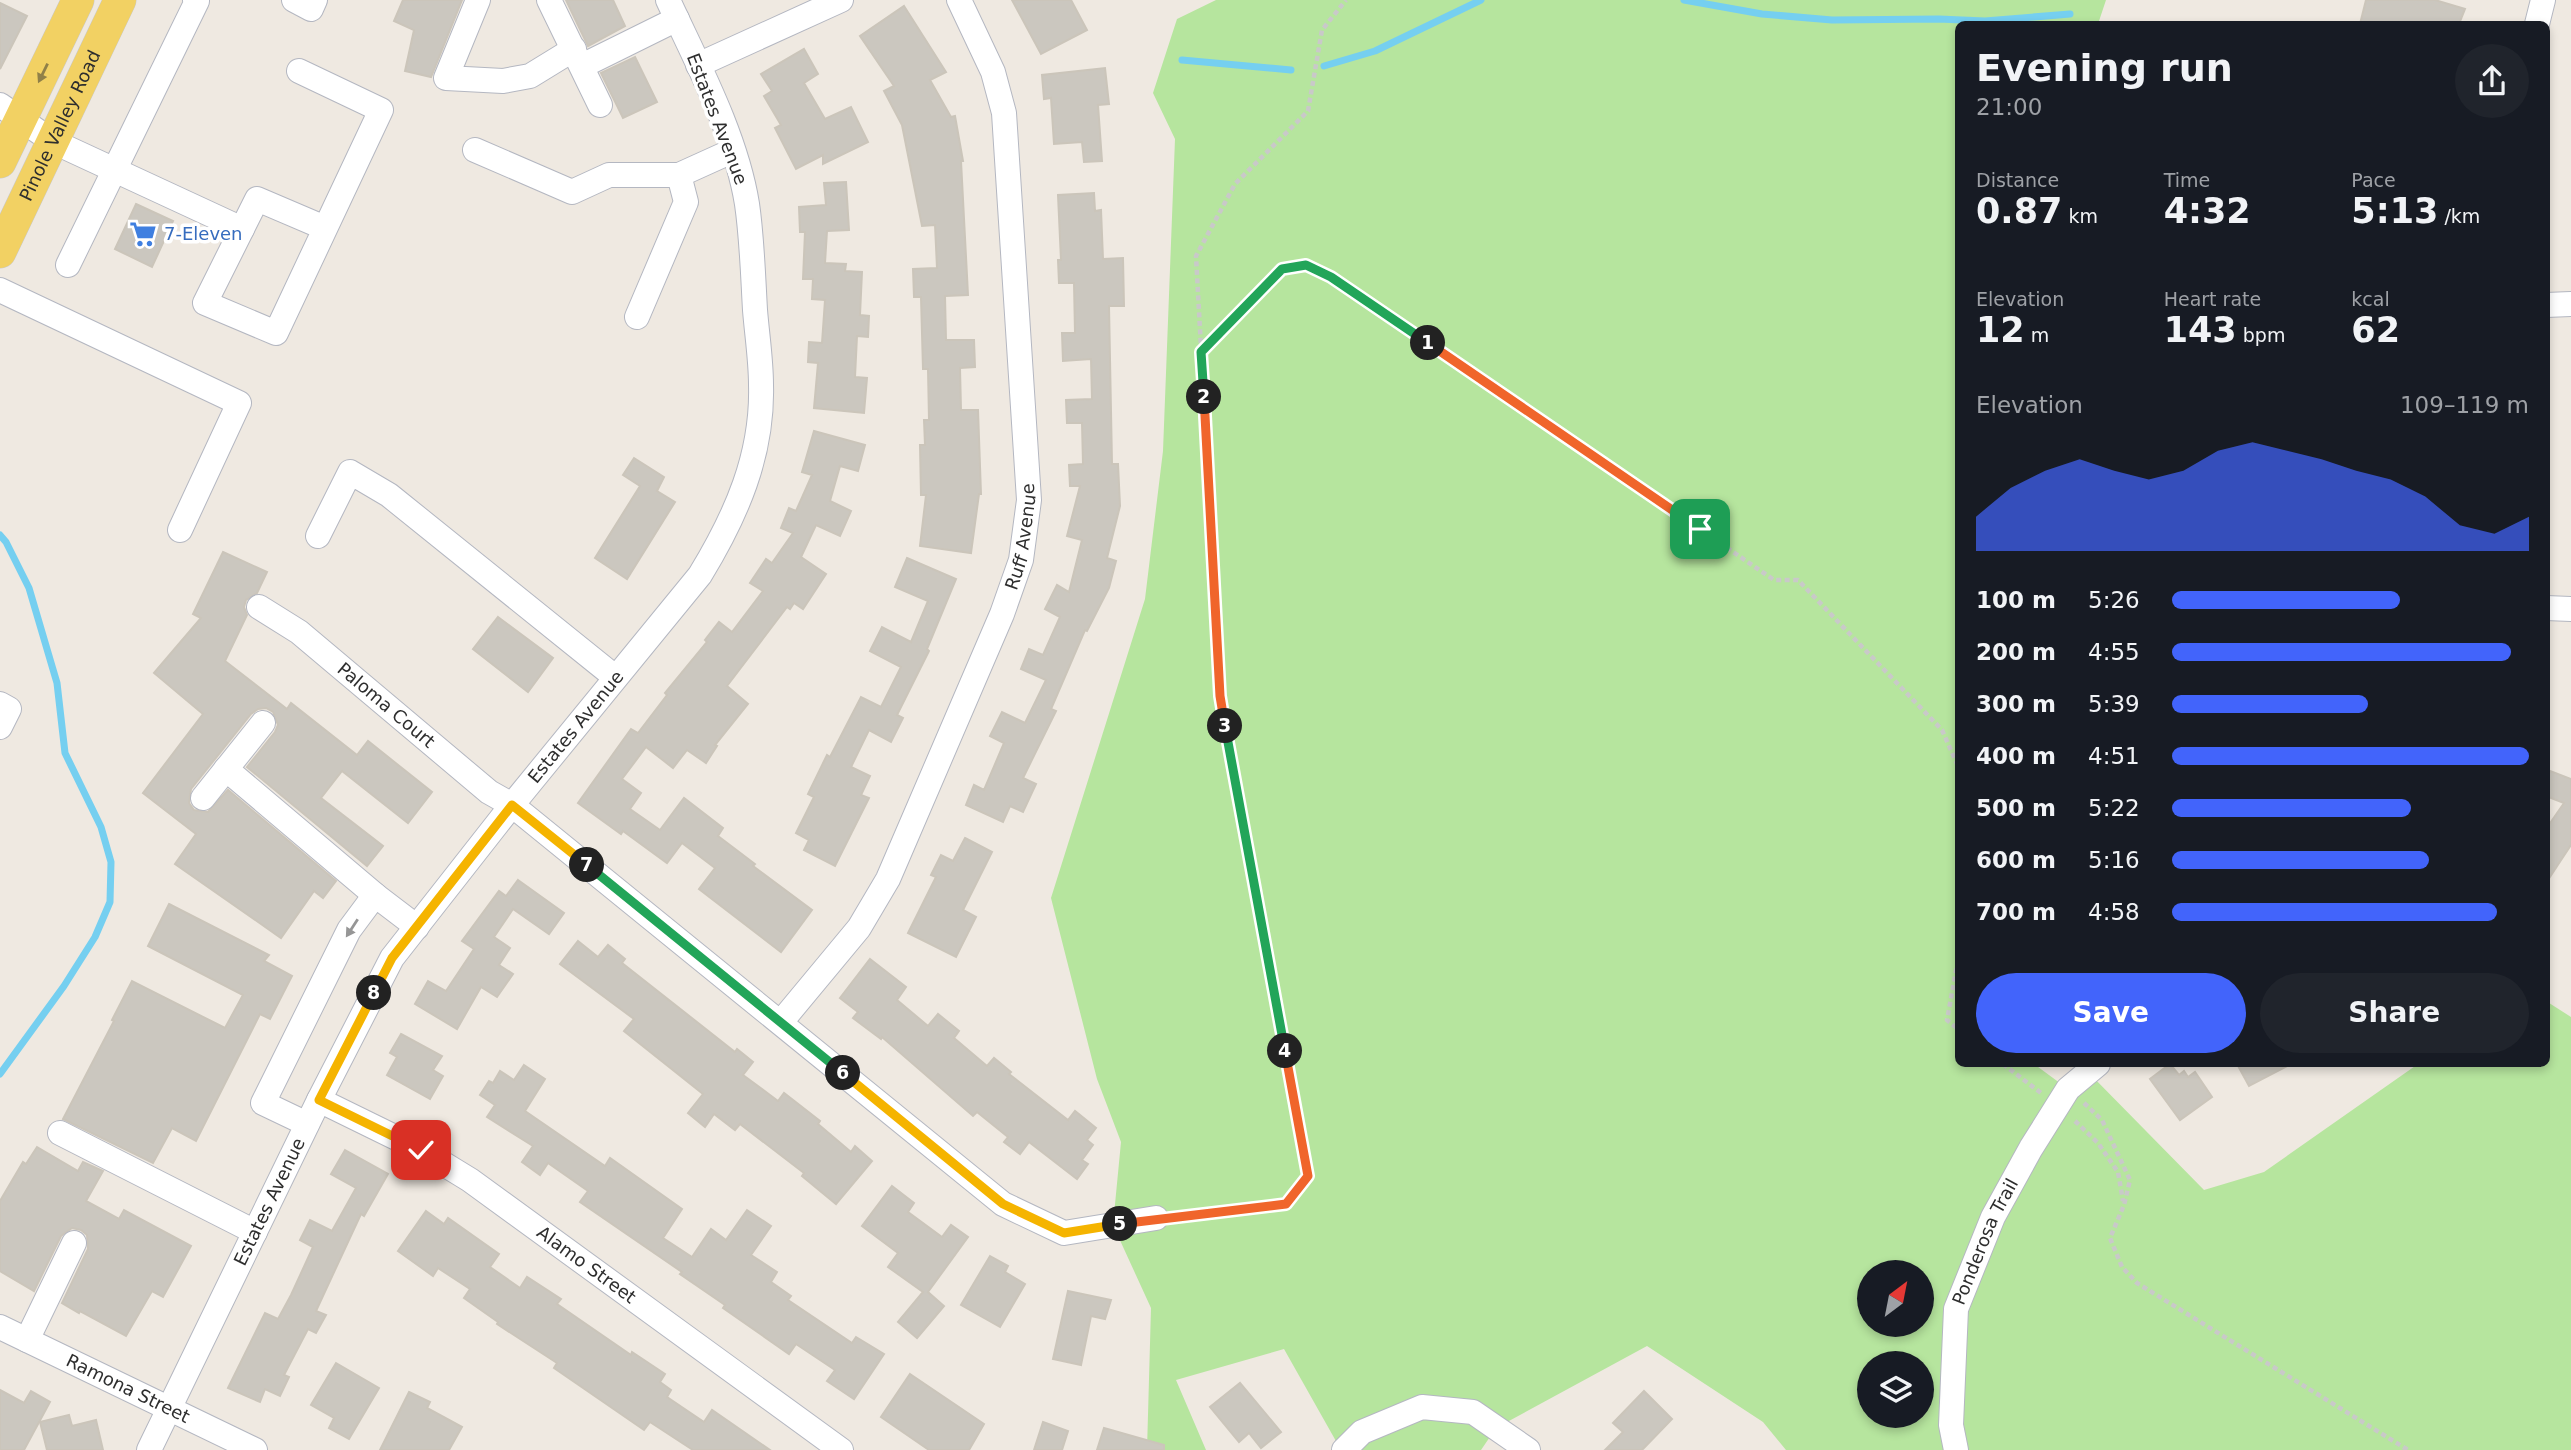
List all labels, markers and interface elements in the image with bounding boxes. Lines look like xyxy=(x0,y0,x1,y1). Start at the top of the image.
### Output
button: share xyxy=(2455,44,2529,118)
text: Evening run xyxy=(1976,46,2233,90)
street label: Pinole Valley Road xyxy=(15,47,105,204)
street label: Estates Avenue xyxy=(683,50,752,187)
one-way arrow xyxy=(37,63,49,83)
text: 21:00 xyxy=(1976,94,2042,120)
text: Distance xyxy=(1976,169,2059,191)
text: Time xyxy=(2164,169,2210,191)
text: Pace xyxy=(2351,169,2396,191)
text: 0.87 xyxy=(1976,191,2062,231)
text: 4:32 xyxy=(2164,191,2251,231)
text: 5:13 xyxy=(2351,191,2438,231)
text: km xyxy=(2062,205,2098,227)
text: /km xyxy=(2438,205,2480,227)
supermarket icon: 7-Eleven xyxy=(128,219,158,249)
place label: 7-Eleven xyxy=(164,223,243,244)
text: Elevation xyxy=(1976,288,2064,310)
text: Heart rate xyxy=(2164,288,2261,310)
text: kcal xyxy=(2351,288,2390,310)
text: 12 xyxy=(1976,310,2025,350)
text: 143 xyxy=(2164,310,2237,350)
text: 62 xyxy=(2351,310,2400,350)
text: m xyxy=(2025,324,2049,346)
text: bpm xyxy=(2237,324,2285,346)
pin: 1 xyxy=(1410,326,1446,360)
text: 1 xyxy=(1421,331,1434,353)
pin: 2 xyxy=(1186,380,1222,414)
text: 2 xyxy=(1197,385,1210,407)
text: Elevation xyxy=(1976,392,2083,418)
text: 109–119 m xyxy=(2400,392,2529,418)
street label: Ruff Avenue xyxy=(1000,483,1040,592)
pin xyxy=(1670,499,1730,559)
icon: arrive xyxy=(1681,510,1719,548)
text: 100 m xyxy=(1976,587,2056,613)
text: 5:26 xyxy=(2088,587,2140,613)
text: 200 m xyxy=(1976,639,2056,665)
text: 4:55 xyxy=(2088,639,2140,665)
street label: Paloma Court xyxy=(333,658,439,752)
street label: Estates Avenue xyxy=(523,666,628,787)
text: 300 m xyxy=(1976,691,2056,717)
text: 5:39 xyxy=(2088,691,2140,717)
pin: 3 xyxy=(1208,708,1242,744)
text: 3 xyxy=(1218,714,1231,736)
text: 400 m xyxy=(1976,743,2056,769)
text: 4:51 xyxy=(2088,743,2140,769)
text: 500 m xyxy=(1976,795,2056,821)
text: 5:22 xyxy=(2088,795,2140,821)
text: 600 m xyxy=(1976,847,2056,873)
text: 5:16 xyxy=(2088,847,2140,873)
pin: 7 xyxy=(570,848,604,882)
text: 7 xyxy=(580,853,593,875)
text: 700 m xyxy=(1976,899,2056,925)
text: 4:58 xyxy=(2088,899,2140,925)
one-way arrow xyxy=(345,918,358,938)
button: Save xyxy=(1976,973,2246,1053)
button: Share xyxy=(2260,973,2529,1053)
pin: 8 xyxy=(356,976,392,1010)
text: 8 xyxy=(367,981,380,1003)
pin: 4 xyxy=(1268,1034,1302,1068)
text: 4 xyxy=(1278,1039,1291,1061)
pin: 6 xyxy=(826,1056,860,1090)
text: 6 xyxy=(836,1061,849,1083)
pin xyxy=(391,1120,451,1180)
icon: check xyxy=(402,1131,440,1169)
street label: Estates Avenue xyxy=(229,1134,309,1269)
street label: Ponderosa Trail xyxy=(1948,1175,2022,1308)
pin: 5 xyxy=(1102,1206,1138,1242)
text: 5 xyxy=(1113,1212,1126,1234)
street label: Alamo Street xyxy=(533,1221,640,1307)
north arrow xyxy=(1857,1260,1934,1337)
map controls xyxy=(1857,1260,1934,1428)
street label: Ramona Street xyxy=(63,1350,193,1427)
button: layers xyxy=(1857,1351,1934,1428)

